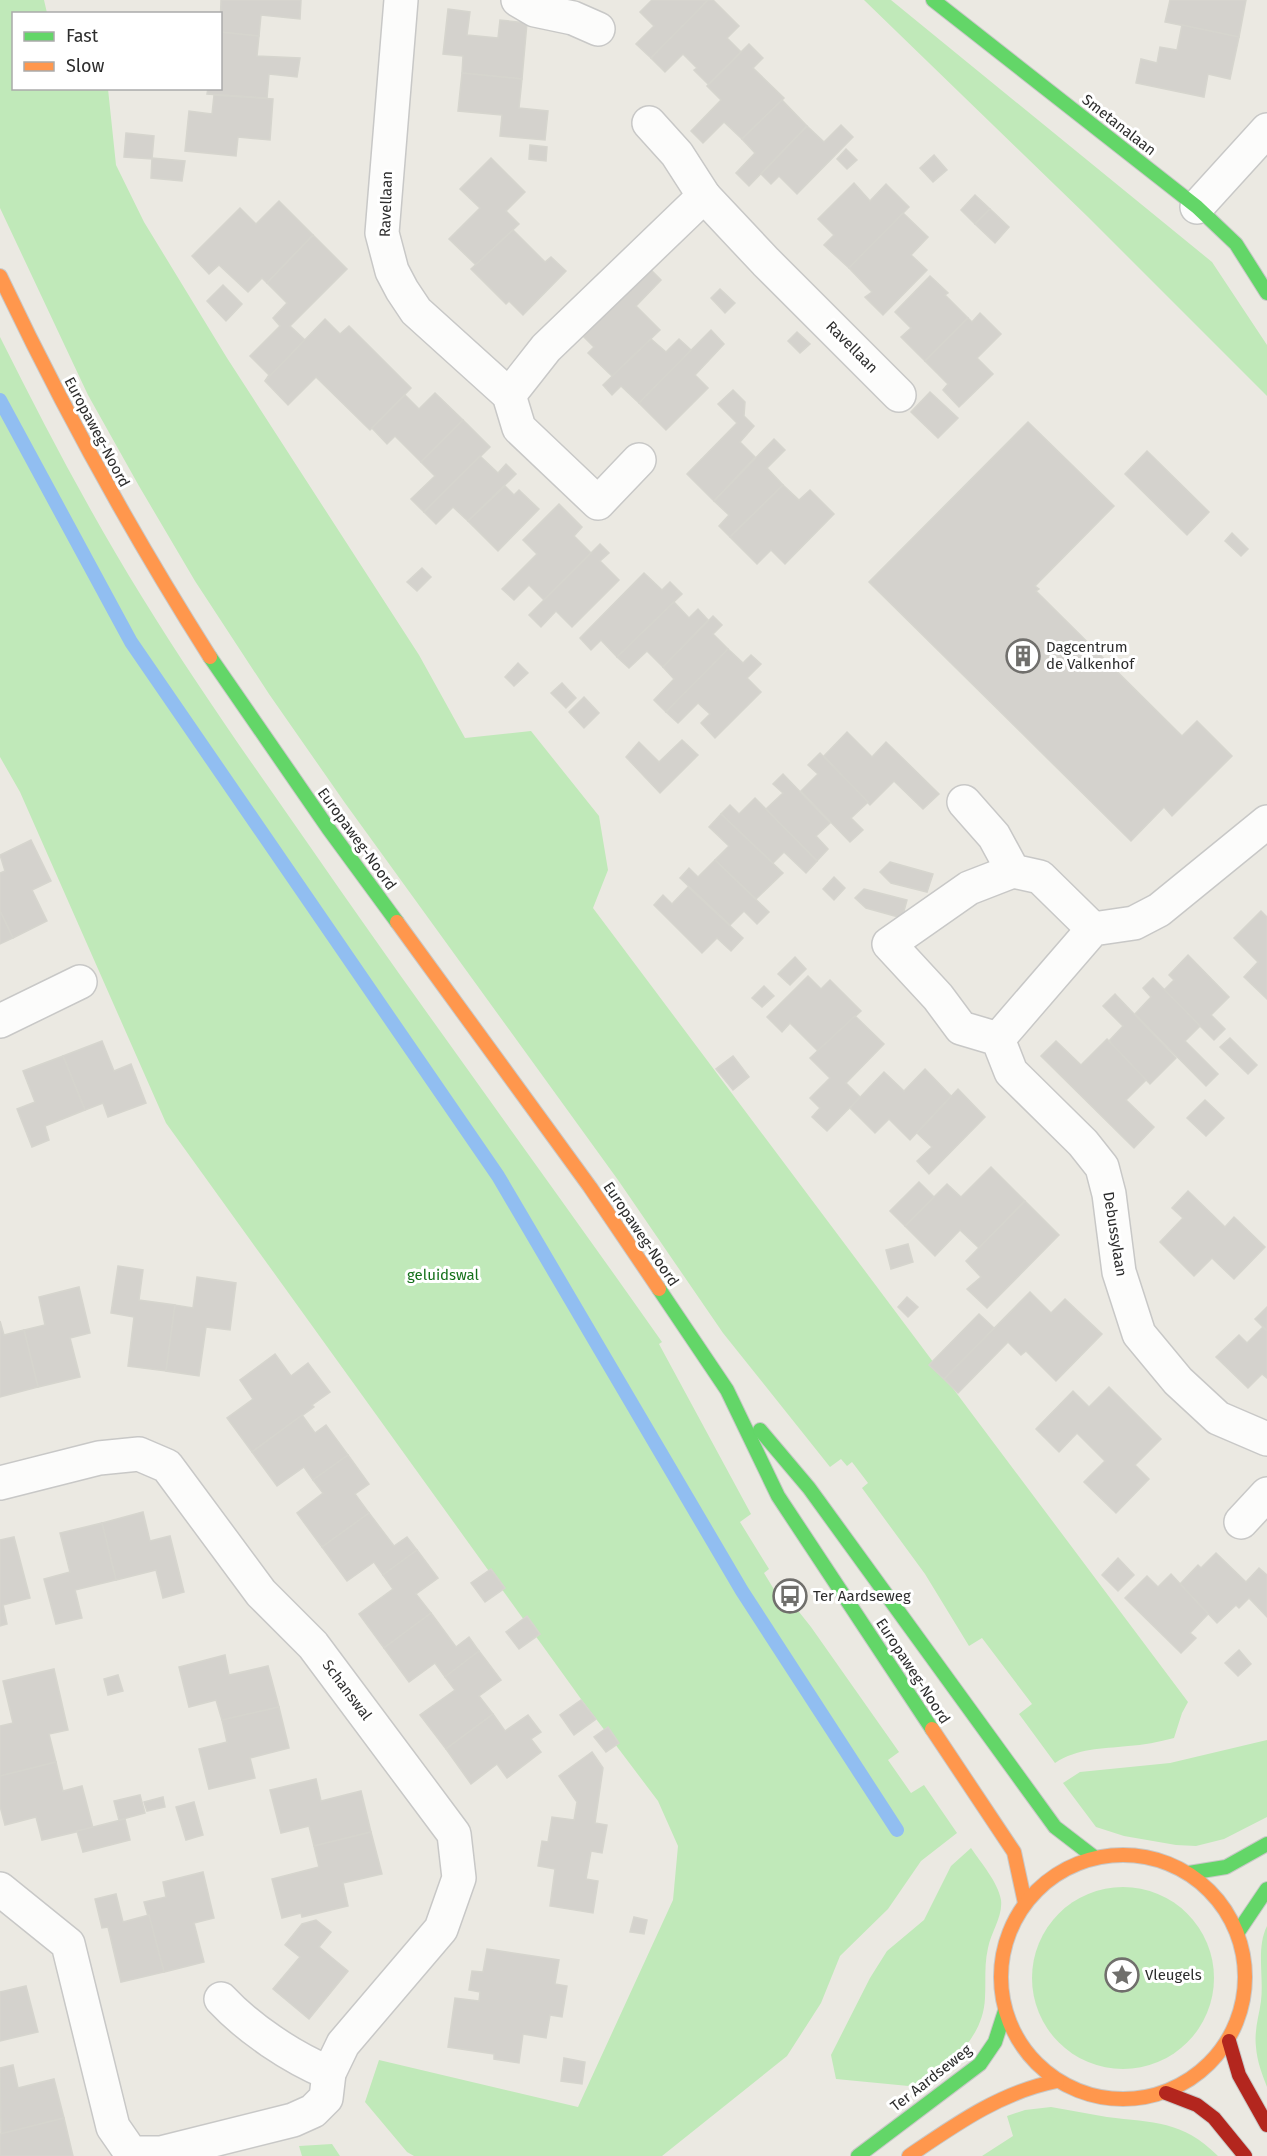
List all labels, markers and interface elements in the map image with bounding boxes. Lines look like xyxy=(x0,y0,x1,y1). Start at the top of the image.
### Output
legend xyxy=(12,12,222,90)
text: Fast xyxy=(66,25,99,47)
text: Slow xyxy=(66,55,105,77)
street label: Smetanalaan xyxy=(1078,91,1160,159)
street label: Ravellaan xyxy=(376,171,396,237)
street label: Ravellaan xyxy=(822,317,882,377)
street label: Europaweg-Noord xyxy=(60,374,134,490)
building icon: Dagcentrum de Valkenhof xyxy=(1005,638,1041,674)
place label: Dagcentrum de Valkenhof xyxy=(1046,638,1135,673)
street label: Europaweg-Noord xyxy=(314,784,400,894)
street label: Europaweg-Noord xyxy=(599,1178,683,1290)
street label: Debussylaan xyxy=(1099,1190,1131,1278)
park label: geluidswal xyxy=(407,1266,480,1284)
bus stop icon: Ter Aardseweg xyxy=(772,1578,808,1614)
place label: Ter Aardseweg xyxy=(813,1587,911,1605)
street label: Europaweg-Noord xyxy=(872,1615,954,1727)
street label: Schanswal xyxy=(318,1656,376,1724)
place icon: Vleugels xyxy=(1104,1957,1140,1993)
place label: Vleugels xyxy=(1145,1966,1202,1984)
street label: Ter Aardseweg xyxy=(887,2041,975,2115)

